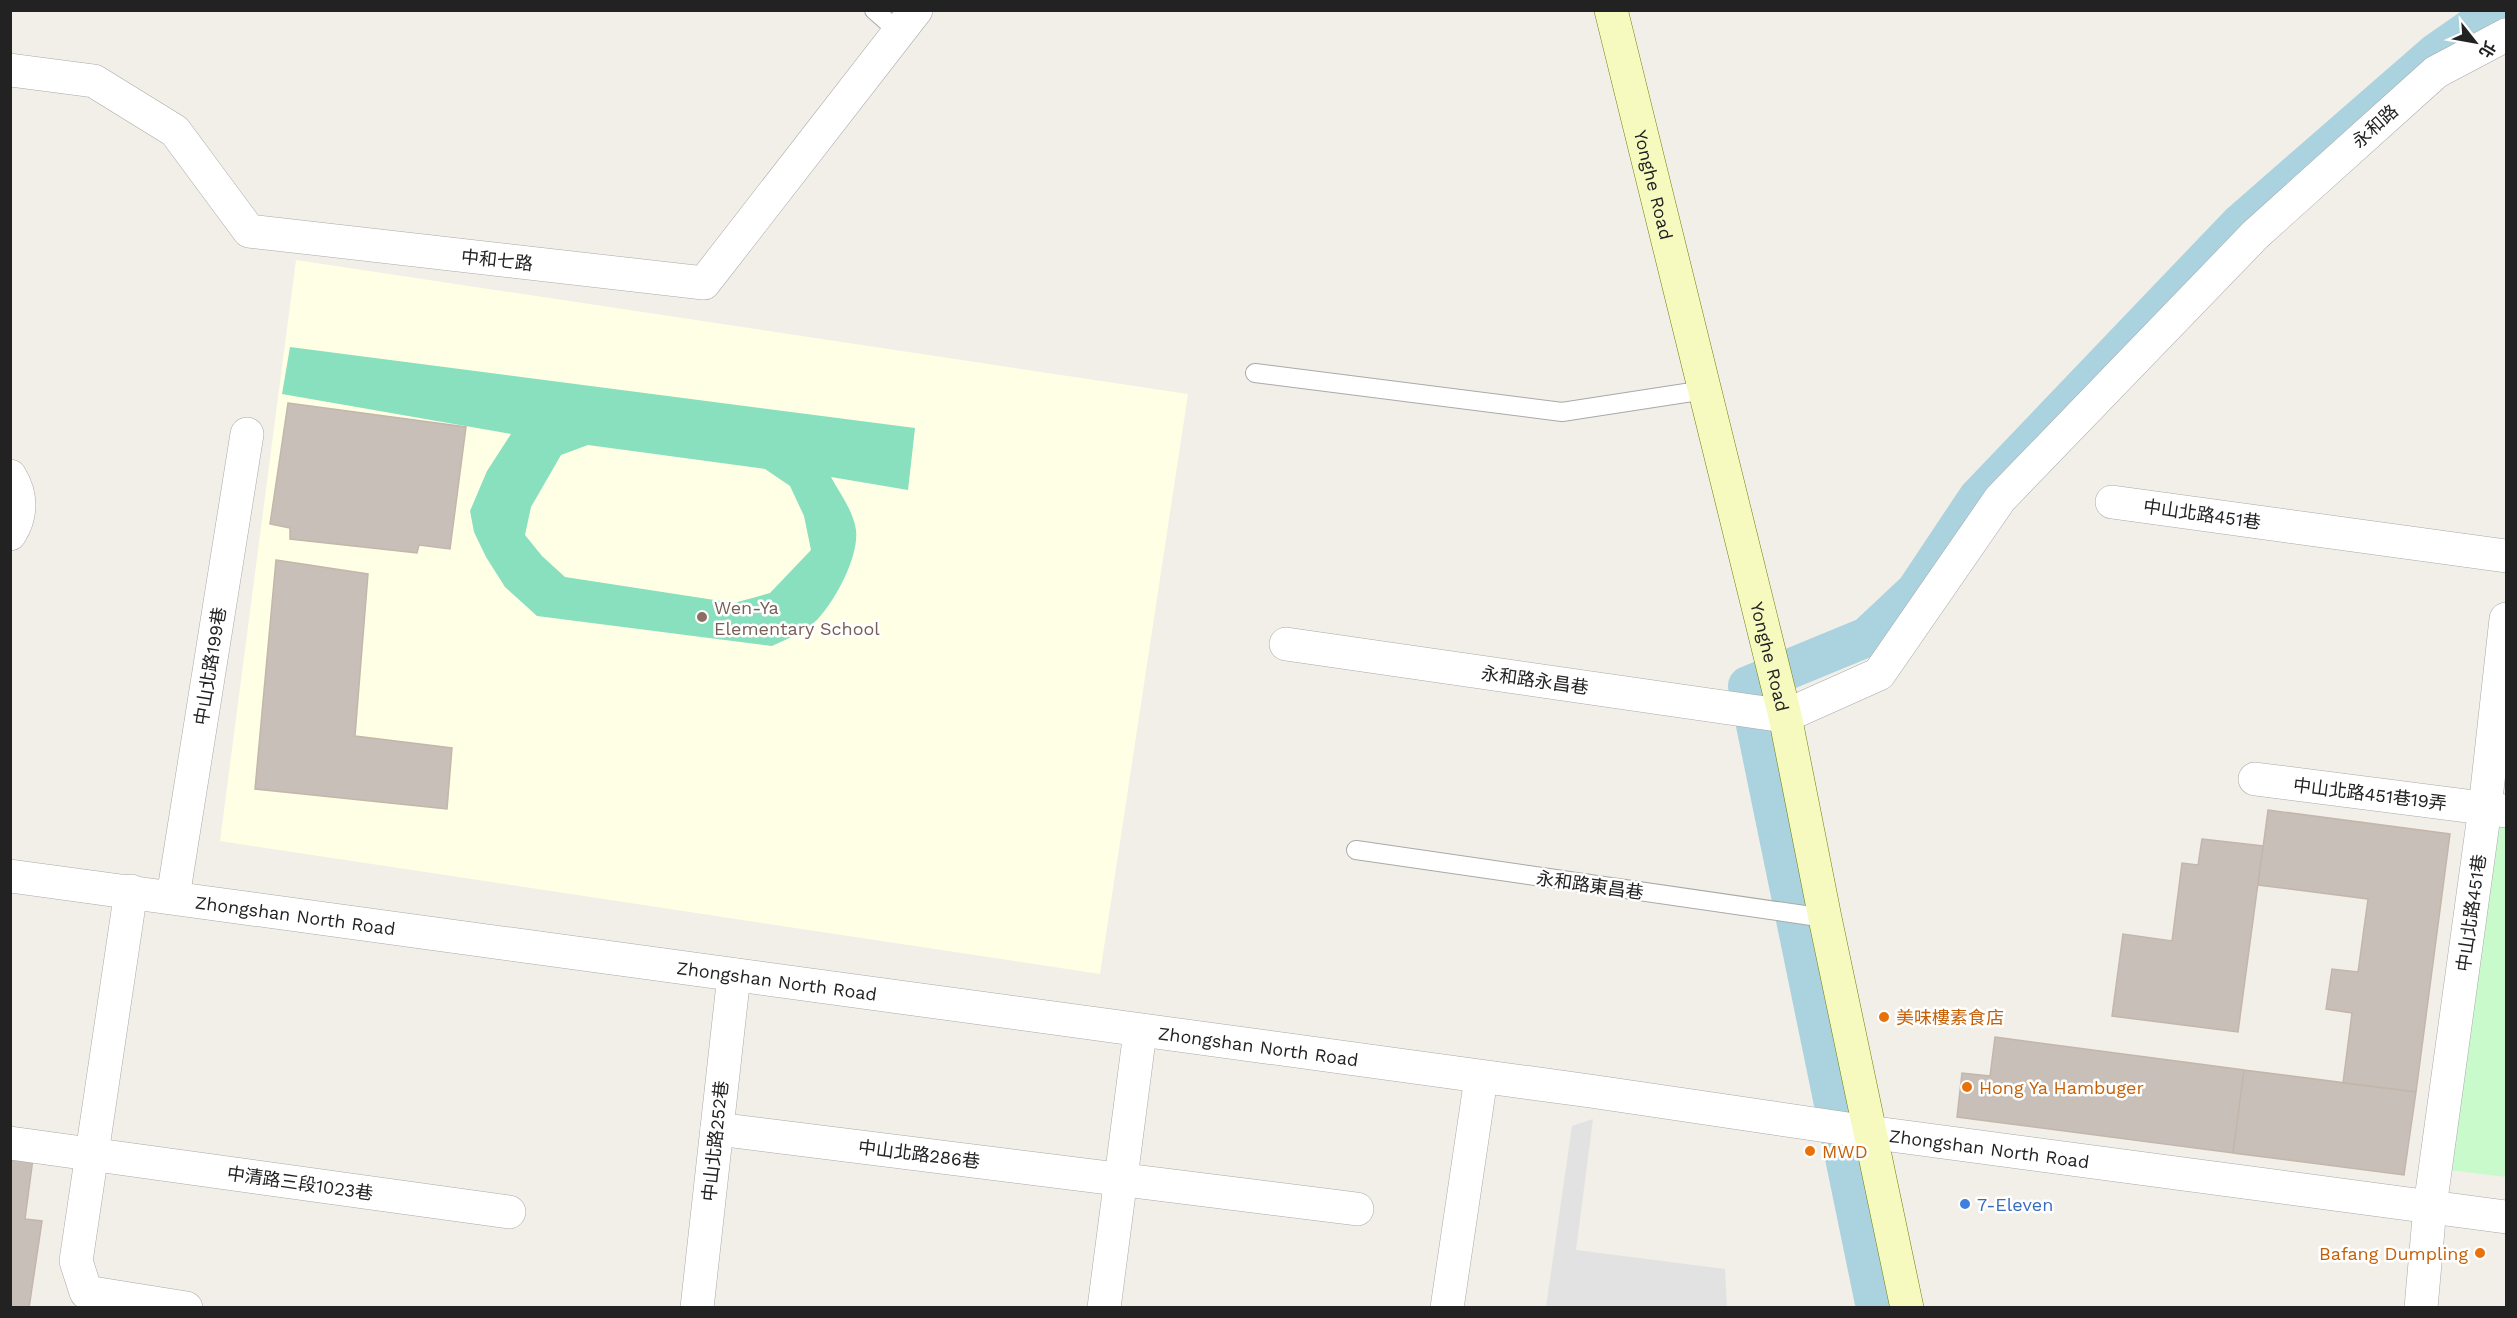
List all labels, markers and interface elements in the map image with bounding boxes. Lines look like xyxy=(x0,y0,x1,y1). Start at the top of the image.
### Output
north arrow xyxy=(2445,12,2505,72)
text: 北 xyxy=(2475,38,2500,61)
street label: 永和路 xyxy=(2348,100,2402,152)
street label: Yonghe Road xyxy=(1630,128,1678,242)
street label: 中和七路 xyxy=(460,246,534,274)
street label: 中山北路451巷 xyxy=(2142,495,2262,533)
place label: Wen-Ya Elementary School xyxy=(714,597,880,639)
street label: Yonghe Road xyxy=(1747,600,1794,714)
street label: 中山北路199巷 xyxy=(190,605,230,727)
marker: Wen-Ya Elementary School xyxy=(695,610,709,624)
street label: 永和路永昌巷 xyxy=(1480,662,1590,698)
street label: 中山北路451巷19弄 xyxy=(2292,774,2448,814)
street label: 中山北路451巷 xyxy=(2452,853,2490,973)
street label: 永和路東昌巷 xyxy=(1535,867,1645,903)
street label: Zhongshan North Road xyxy=(194,891,397,939)
street label: Zhongshan North Road xyxy=(676,956,878,1004)
place label: 美味樓素食店 xyxy=(1896,1007,2004,1028)
marker: 美味樓素食店 xyxy=(1877,1010,1891,1024)
street label: Zhongshan North Road xyxy=(1157,1022,1360,1070)
place label: Hong Ya Hambuger xyxy=(1979,1077,2144,1098)
street label: 中山北路252巷 xyxy=(698,1080,732,1202)
marker: Hong Ya Hambuger xyxy=(1960,1080,1974,1094)
street label: Zhongshan North Road xyxy=(1888,1124,2091,1172)
street label: 中山北路286巷 xyxy=(857,1136,981,1172)
place label: MWD xyxy=(1822,1141,1868,1162)
marker: MWD xyxy=(1803,1144,1817,1158)
street label: 中清路三段1023巷 xyxy=(226,1162,374,1204)
place label: 7-Eleven xyxy=(1977,1194,2053,1215)
marker: 7-Eleven xyxy=(1958,1197,1972,1211)
place label: Bafang Dumpling xyxy=(2319,1243,2468,1264)
marker: Bafang Dumpling xyxy=(2473,1246,2487,1260)

